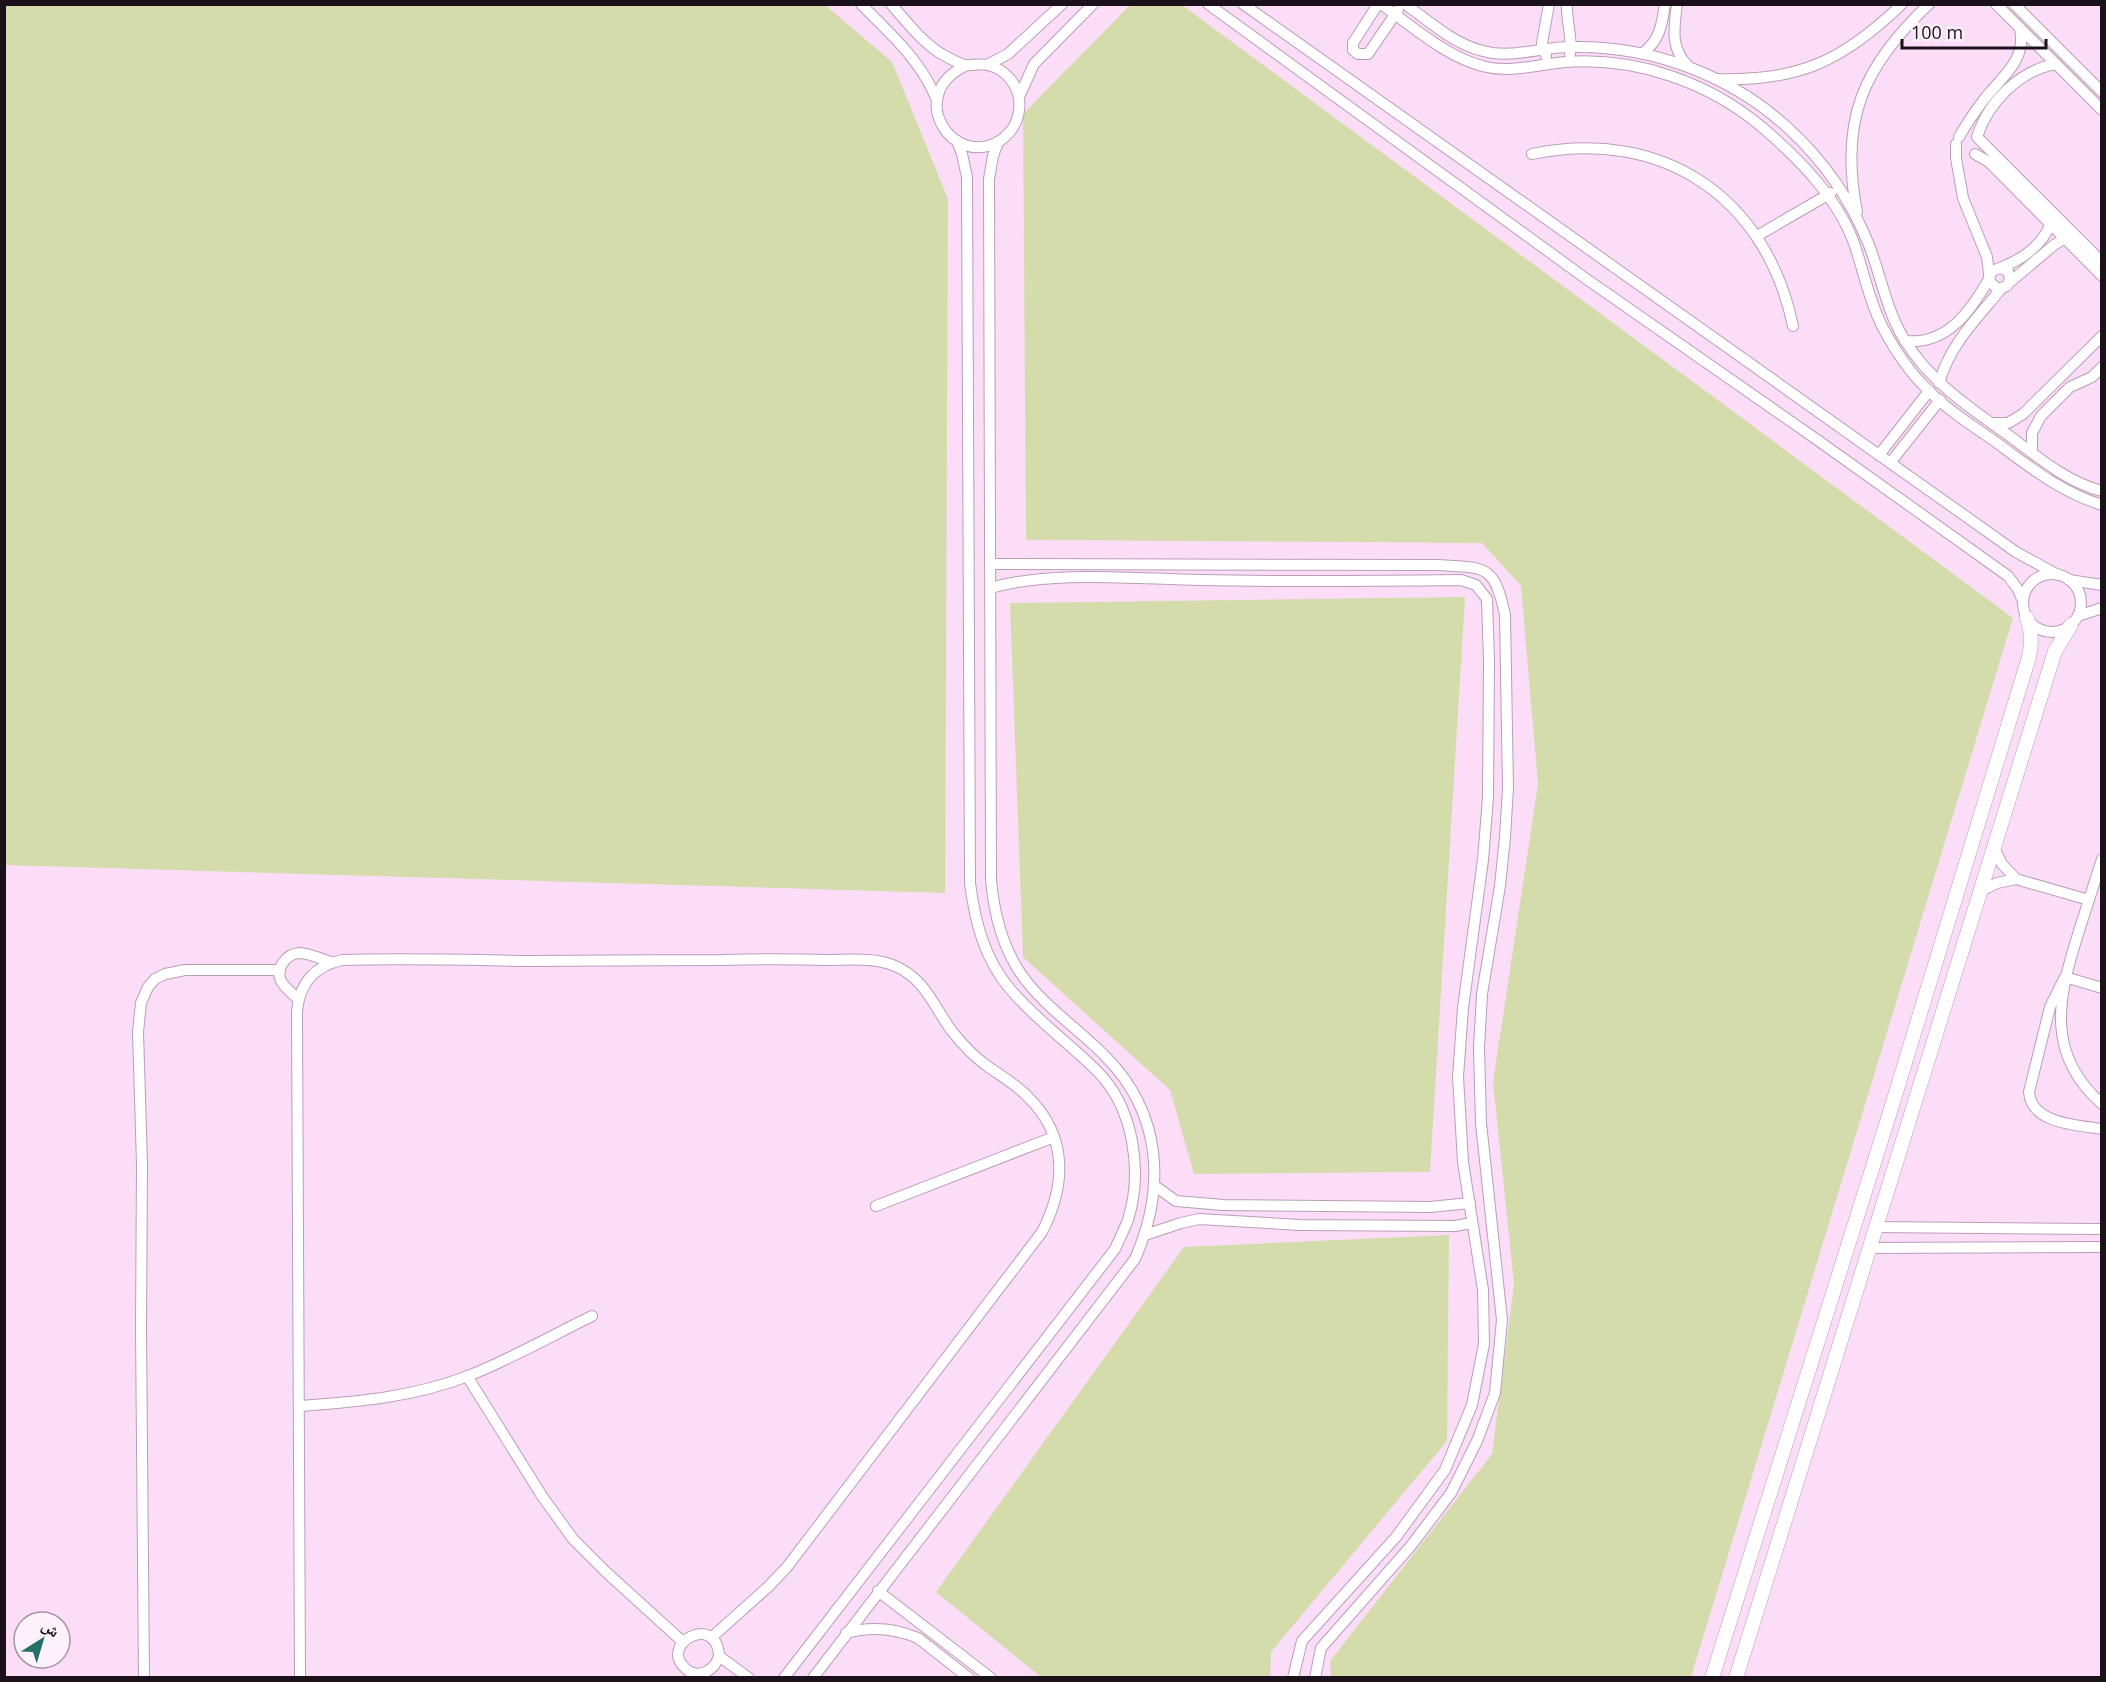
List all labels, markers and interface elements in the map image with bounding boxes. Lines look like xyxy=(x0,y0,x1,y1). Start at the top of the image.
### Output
scale bar xyxy=(1902,12,2046,50)
text: 100 m xyxy=(1911,20,1963,44)
north arrow xyxy=(12,1610,72,1670)
text: ش xyxy=(38,1614,64,1642)

